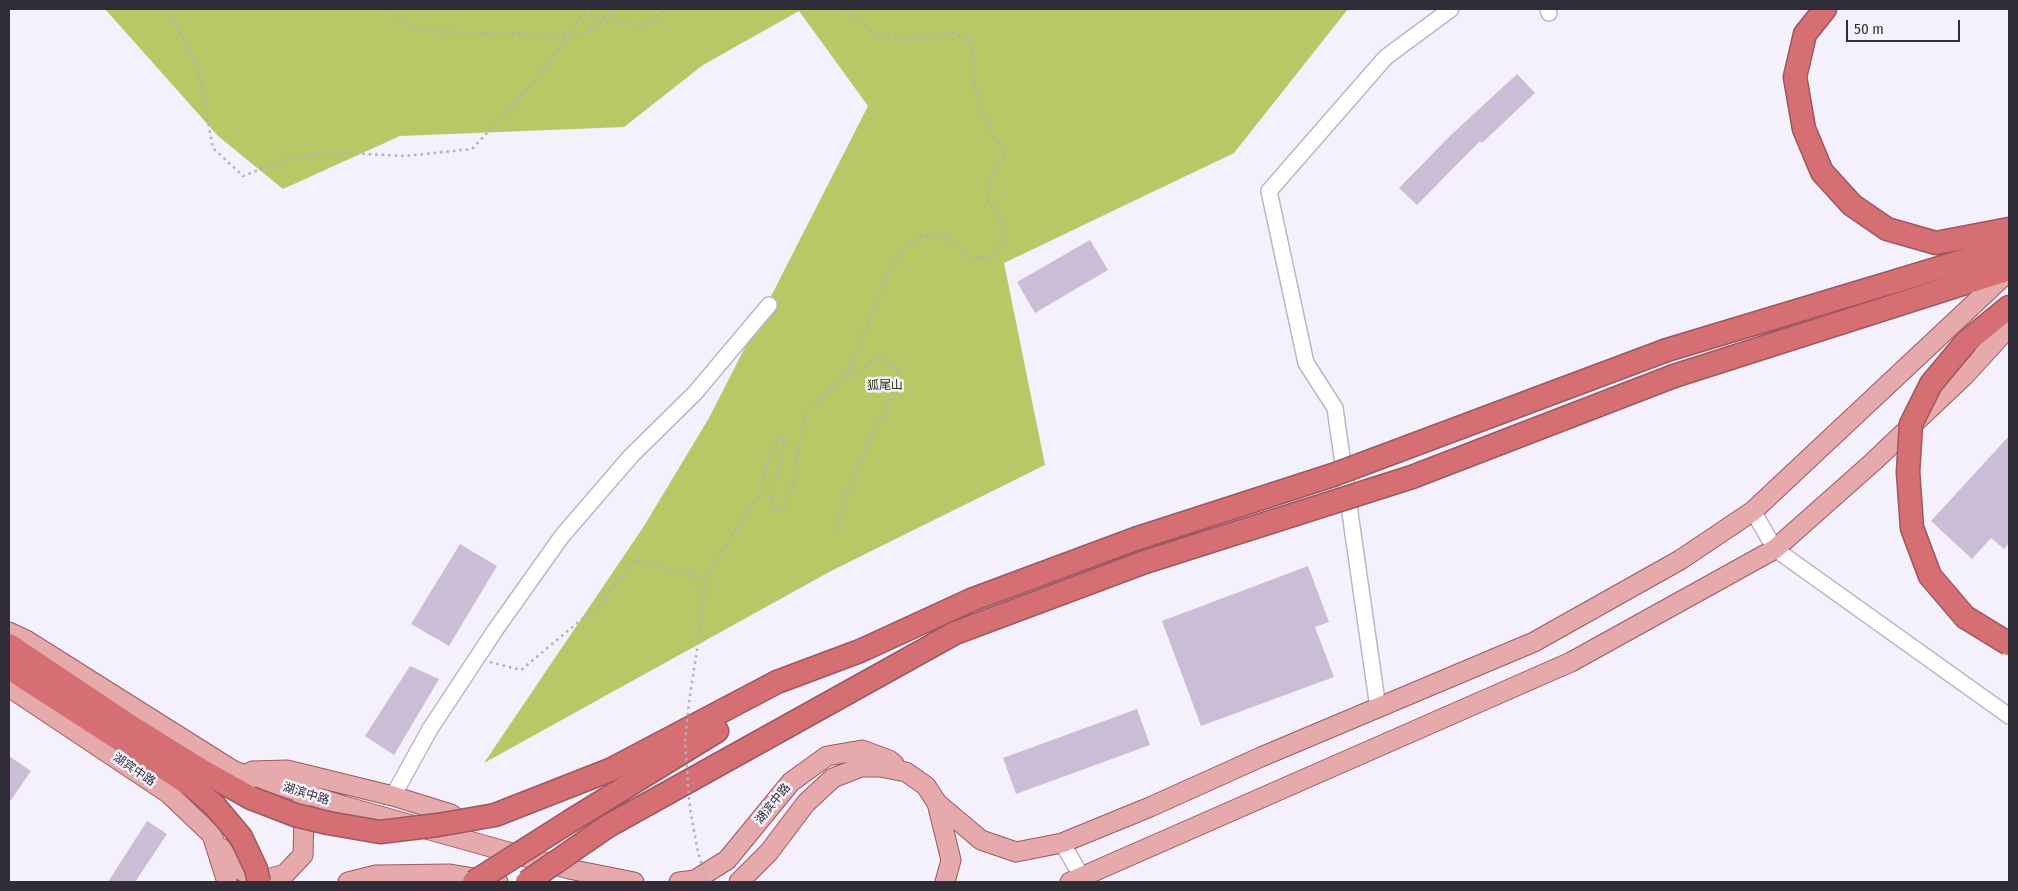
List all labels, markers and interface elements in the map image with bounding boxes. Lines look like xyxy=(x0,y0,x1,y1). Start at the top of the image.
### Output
scale bar xyxy=(1848,10,1962,42)
text: 50 m xyxy=(1854,20,1884,38)
park label: 狐尾山 xyxy=(867,379,903,393)
street label: 湖宾中路 xyxy=(110,751,158,789)
street label: 湖滨中路 xyxy=(281,780,331,808)
street label: 湖滨中路 xyxy=(752,781,794,827)

